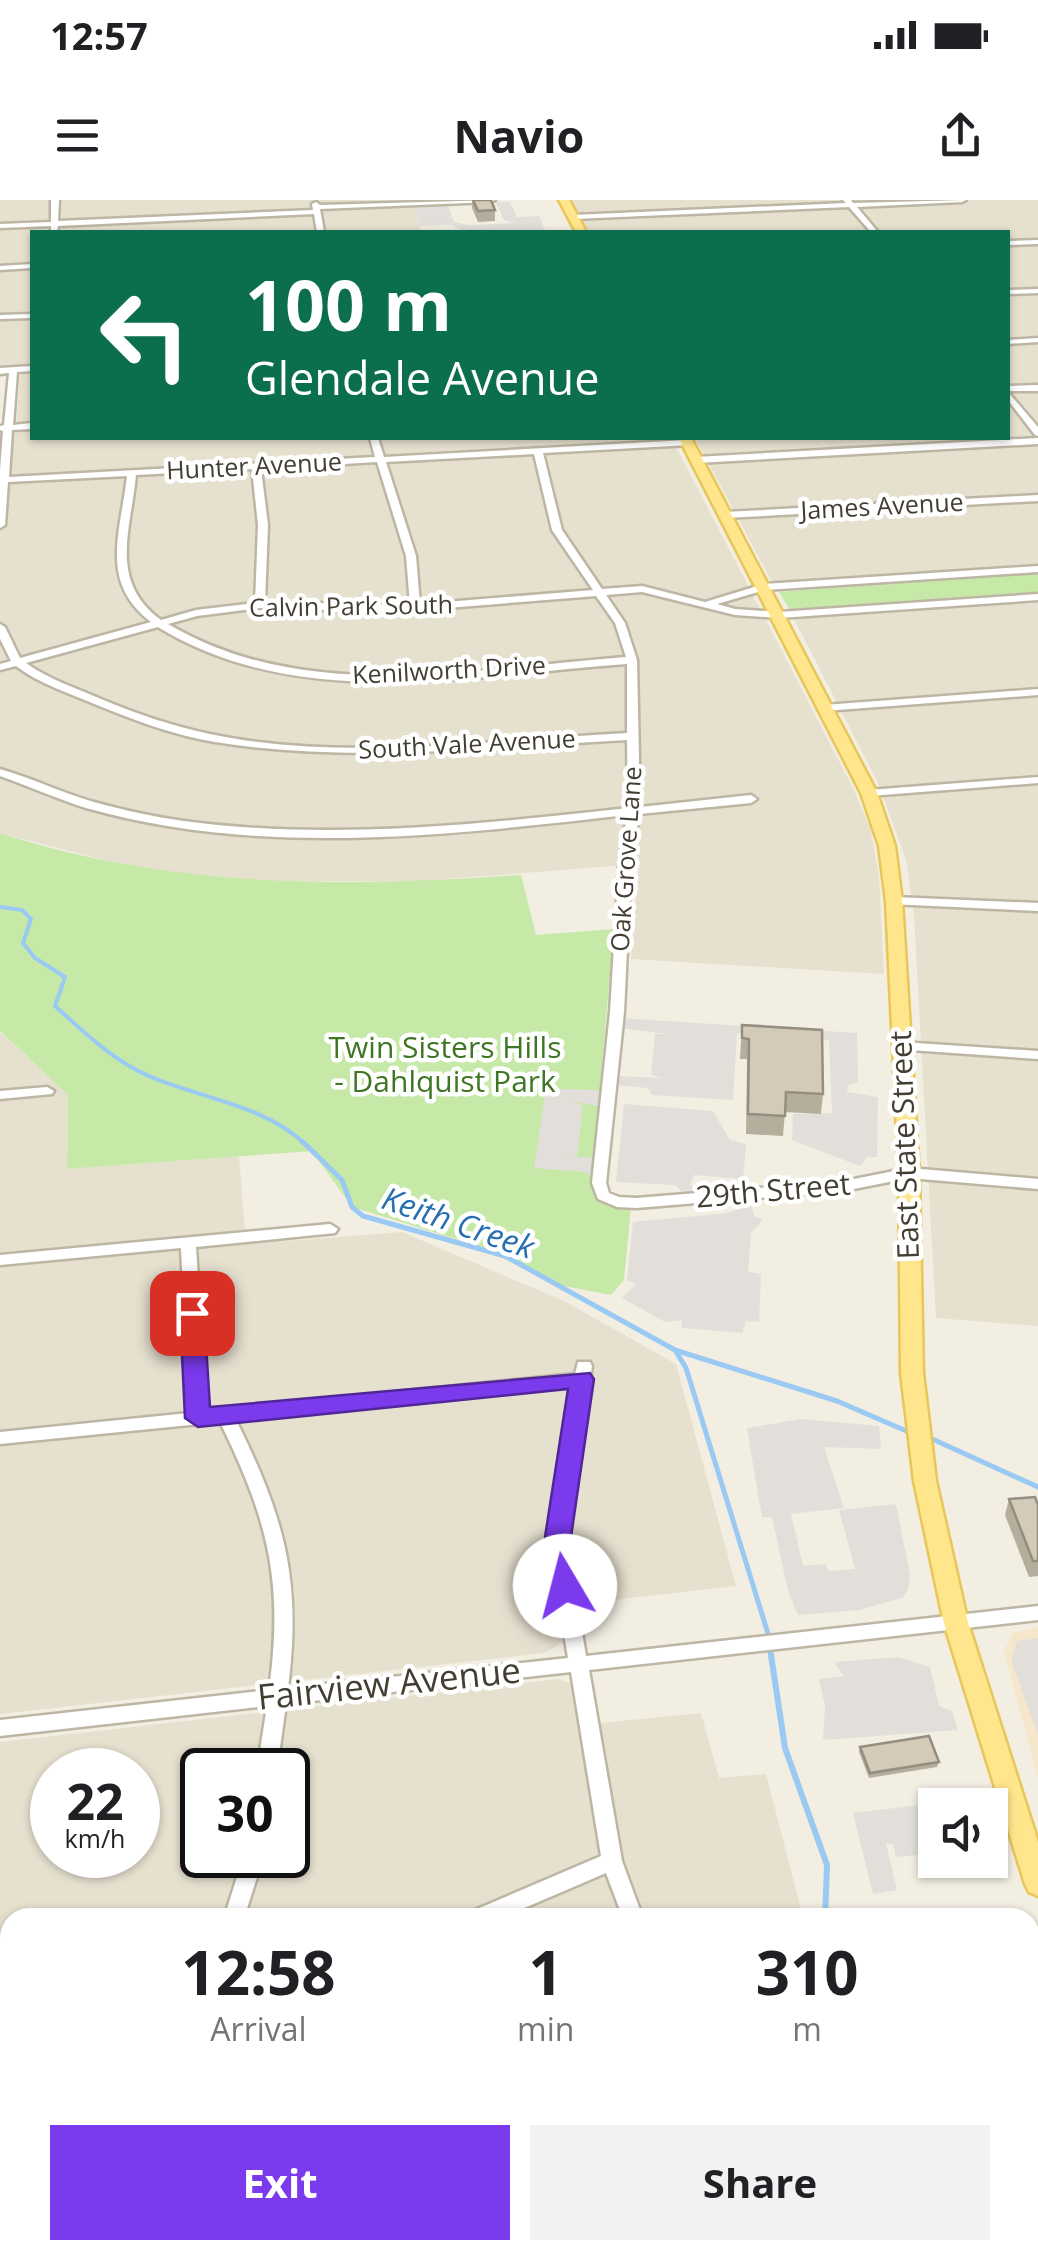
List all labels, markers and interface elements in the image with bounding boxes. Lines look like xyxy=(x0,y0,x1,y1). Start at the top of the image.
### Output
text: 12:57 xyxy=(50,9,148,61)
text: Navio xyxy=(454,105,584,166)
icon: menu xyxy=(50,108,105,163)
icon: share xyxy=(933,108,988,163)
text: 100 m xyxy=(245,256,452,352)
icon: left xyxy=(80,270,210,400)
text: Glendale Avenue xyxy=(245,347,599,408)
street label: Hunter Avenue xyxy=(165,443,343,487)
street label: James Avenue xyxy=(798,484,964,526)
street label: Calvin Park South xyxy=(249,586,453,624)
street label: Kenilworth Drive xyxy=(351,647,547,691)
street label: South Vale Avenue xyxy=(357,720,576,766)
street label: Oak Grove Lane xyxy=(602,765,648,953)
park label: Twin Sisters Hills - Dahlquist Park xyxy=(329,1026,561,1101)
street label: East State Street xyxy=(879,1030,928,1260)
street label: 29th Street xyxy=(694,1162,852,1217)
water label: Keith Creek xyxy=(377,1176,542,1268)
pin xyxy=(150,1271,235,1356)
icon: arrive xyxy=(165,1286,220,1341)
position arrow xyxy=(513,1534,617,1638)
street label: Fairview Avenue xyxy=(255,1645,523,1720)
speed limit sign: 30 xyxy=(180,1748,310,1878)
text: 22 xyxy=(66,1767,124,1835)
map controls xyxy=(918,1788,1008,1878)
button: sound xyxy=(918,1788,1008,1878)
text: km/h xyxy=(65,1821,125,1855)
text: 12:58 xyxy=(181,1931,336,2013)
text: 1 xyxy=(529,1931,563,2013)
text: 310 xyxy=(756,1931,859,2013)
text: Arrival xyxy=(210,2007,307,2050)
text: min xyxy=(517,2007,574,2050)
text: m xyxy=(792,2007,822,2050)
button: Exit xyxy=(50,2125,510,2240)
button: Share xyxy=(530,2125,990,2240)

